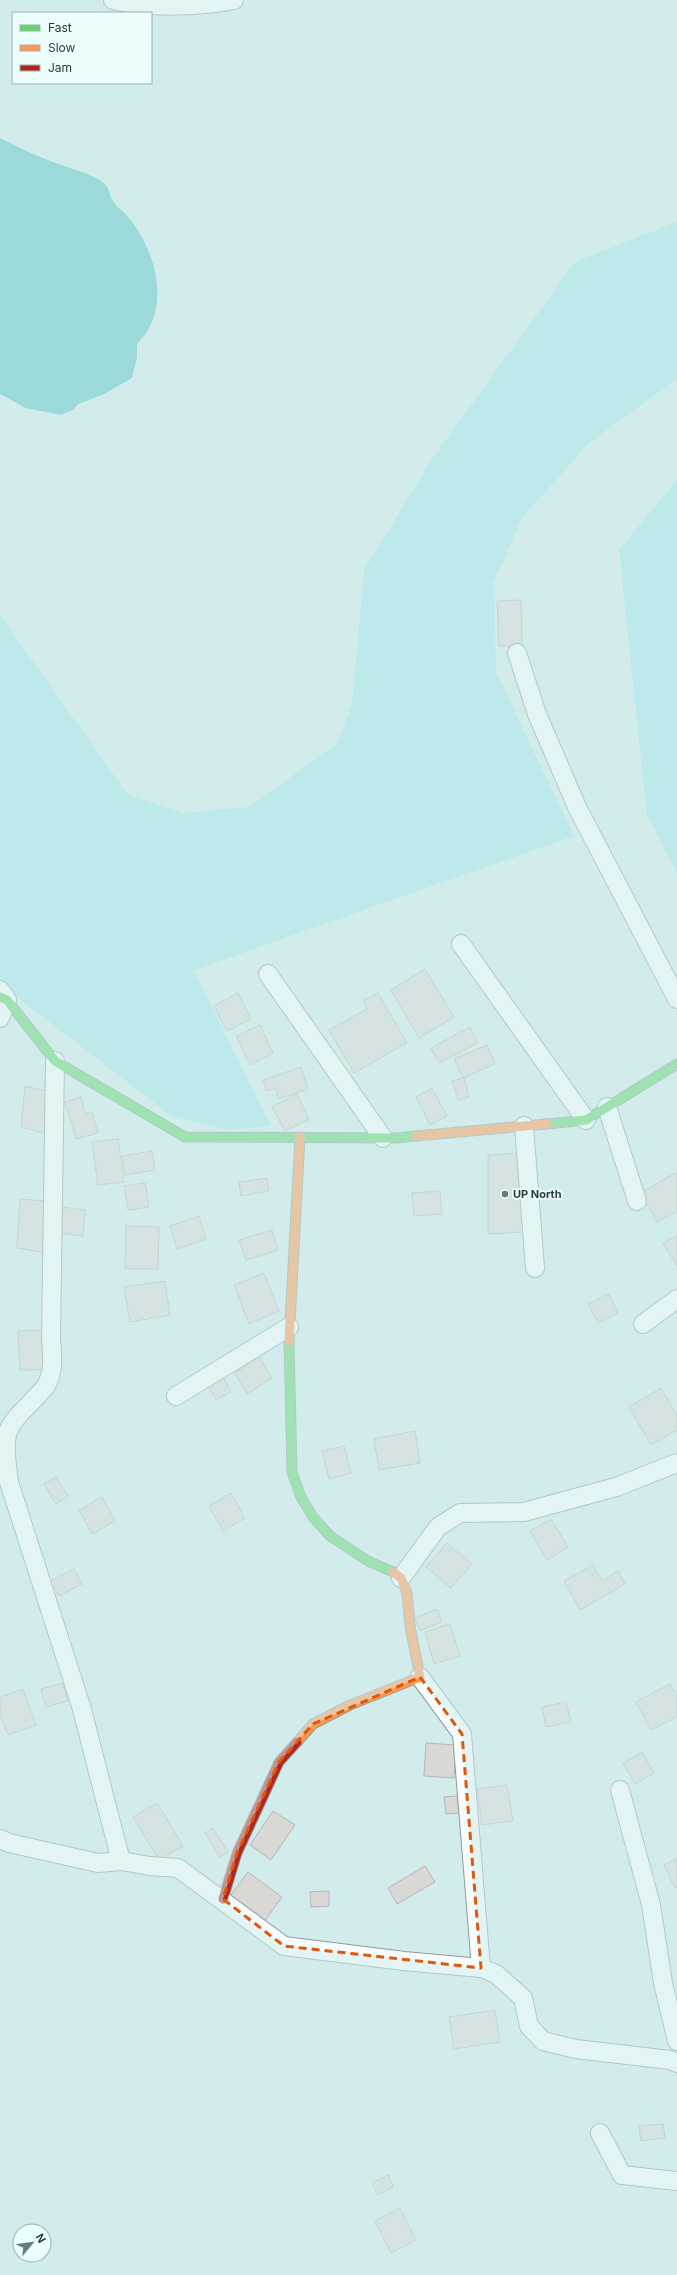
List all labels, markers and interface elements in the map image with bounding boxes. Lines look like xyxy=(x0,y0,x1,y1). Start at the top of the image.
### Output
legend xyxy=(12,12,152,84)
text: Fast xyxy=(48,20,72,35)
text: Slow xyxy=(48,40,76,55)
text: Jam xyxy=(48,60,72,75)
place label: UP North xyxy=(513,1187,562,1201)
marker: UP North xyxy=(500,1189,510,1199)
north arrow xyxy=(12,2223,52,2263)
text: N xyxy=(33,2231,49,2245)

